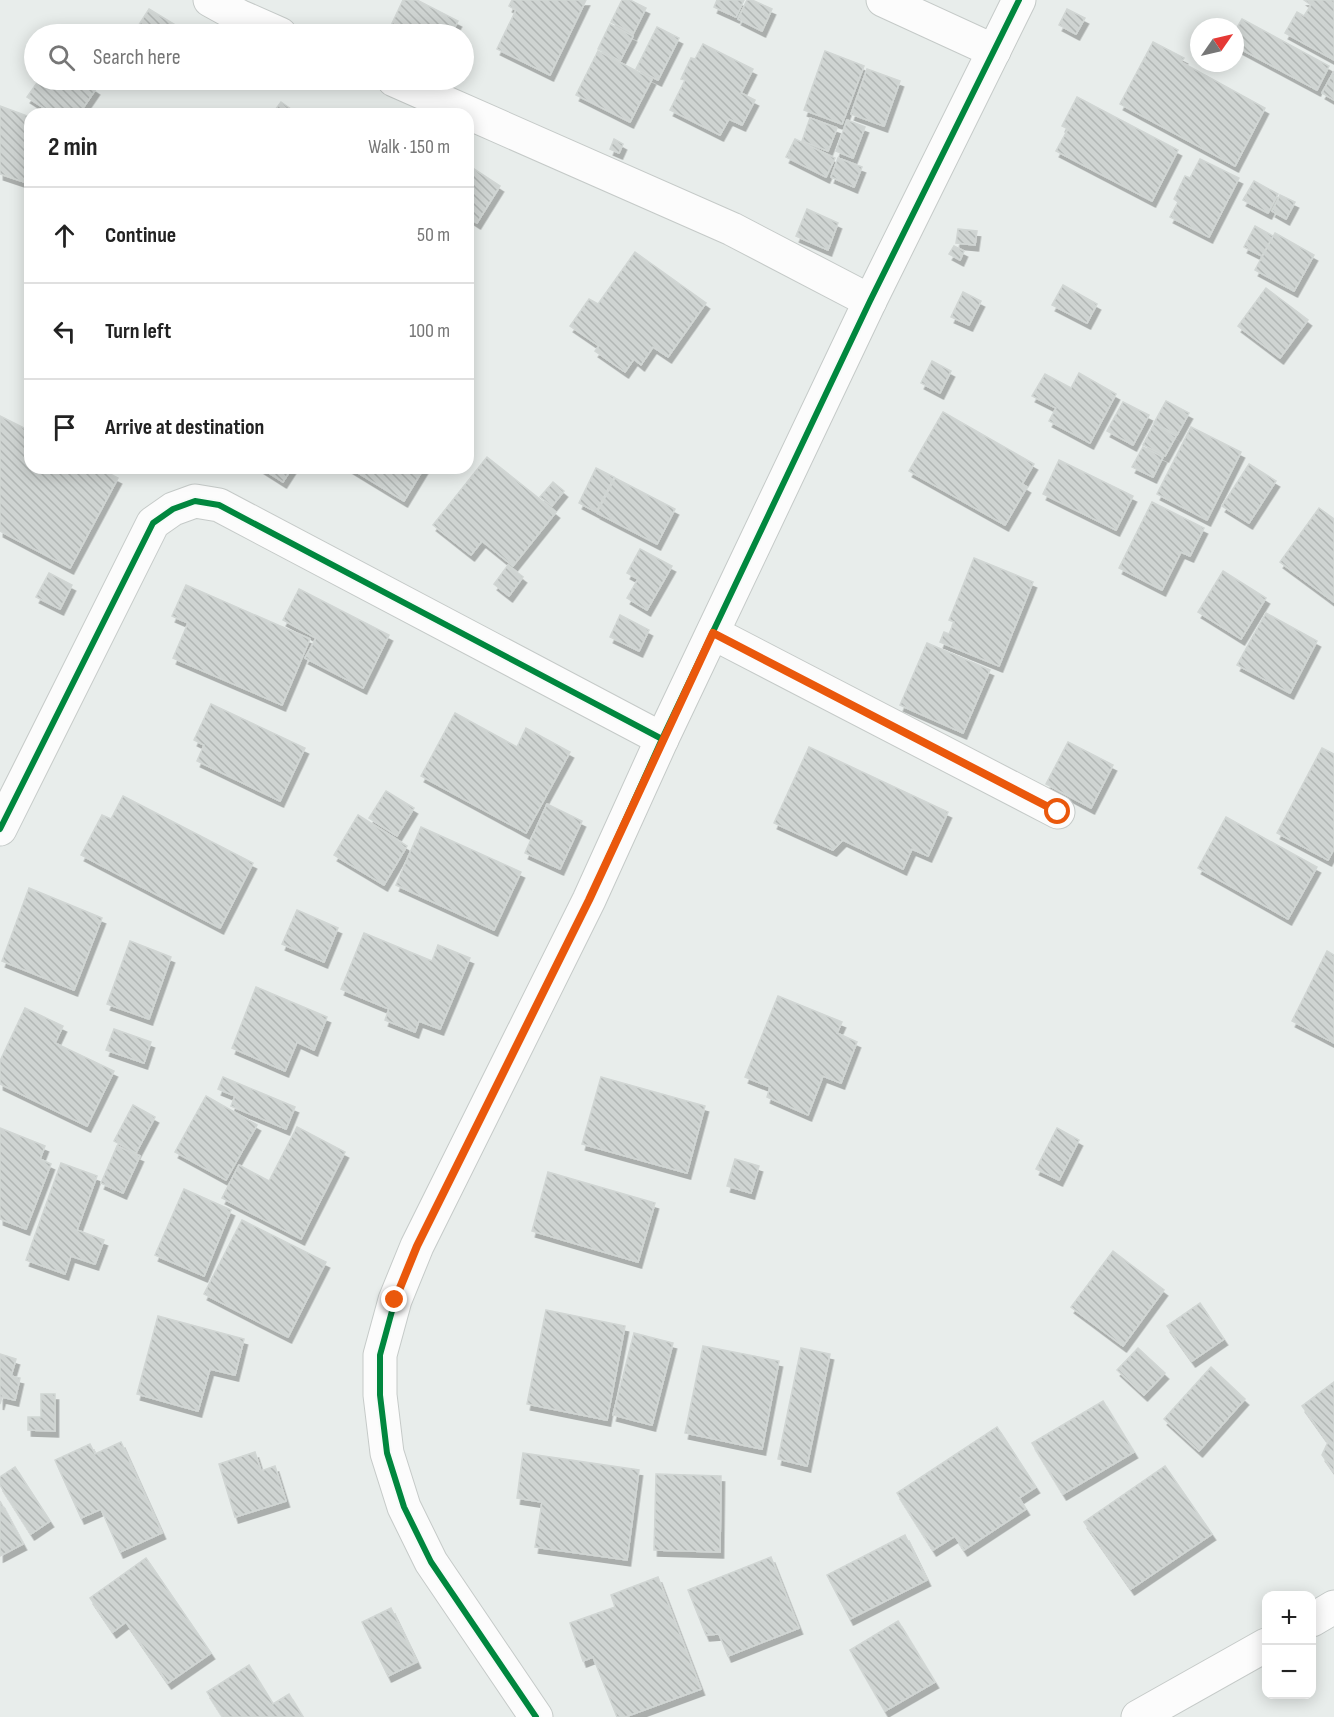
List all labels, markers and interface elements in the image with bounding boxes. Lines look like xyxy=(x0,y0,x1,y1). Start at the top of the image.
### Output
north arrow xyxy=(1190,18,1244,72)
search box xyxy=(24,24,474,90)
icon: search xyxy=(45,41,78,74)
text: Search here xyxy=(93,44,180,71)
text: 2 min xyxy=(48,132,98,163)
text: Walk · 150 m xyxy=(368,135,450,159)
icon: ahead xyxy=(48,219,81,252)
text: Continue xyxy=(105,222,176,249)
text: 50 m xyxy=(417,223,450,247)
icon: left xyxy=(48,315,81,348)
text: Turn left xyxy=(105,318,171,345)
text: 100 m xyxy=(409,319,450,343)
icon: arrive xyxy=(48,411,81,444)
text: Arrive at destination xyxy=(105,414,264,441)
route start xyxy=(1044,798,1070,824)
route end xyxy=(381,1286,407,1312)
map controls xyxy=(1262,1591,1316,1699)
button: + xyxy=(1262,1591,1316,1645)
button: − xyxy=(1262,1645,1316,1699)

